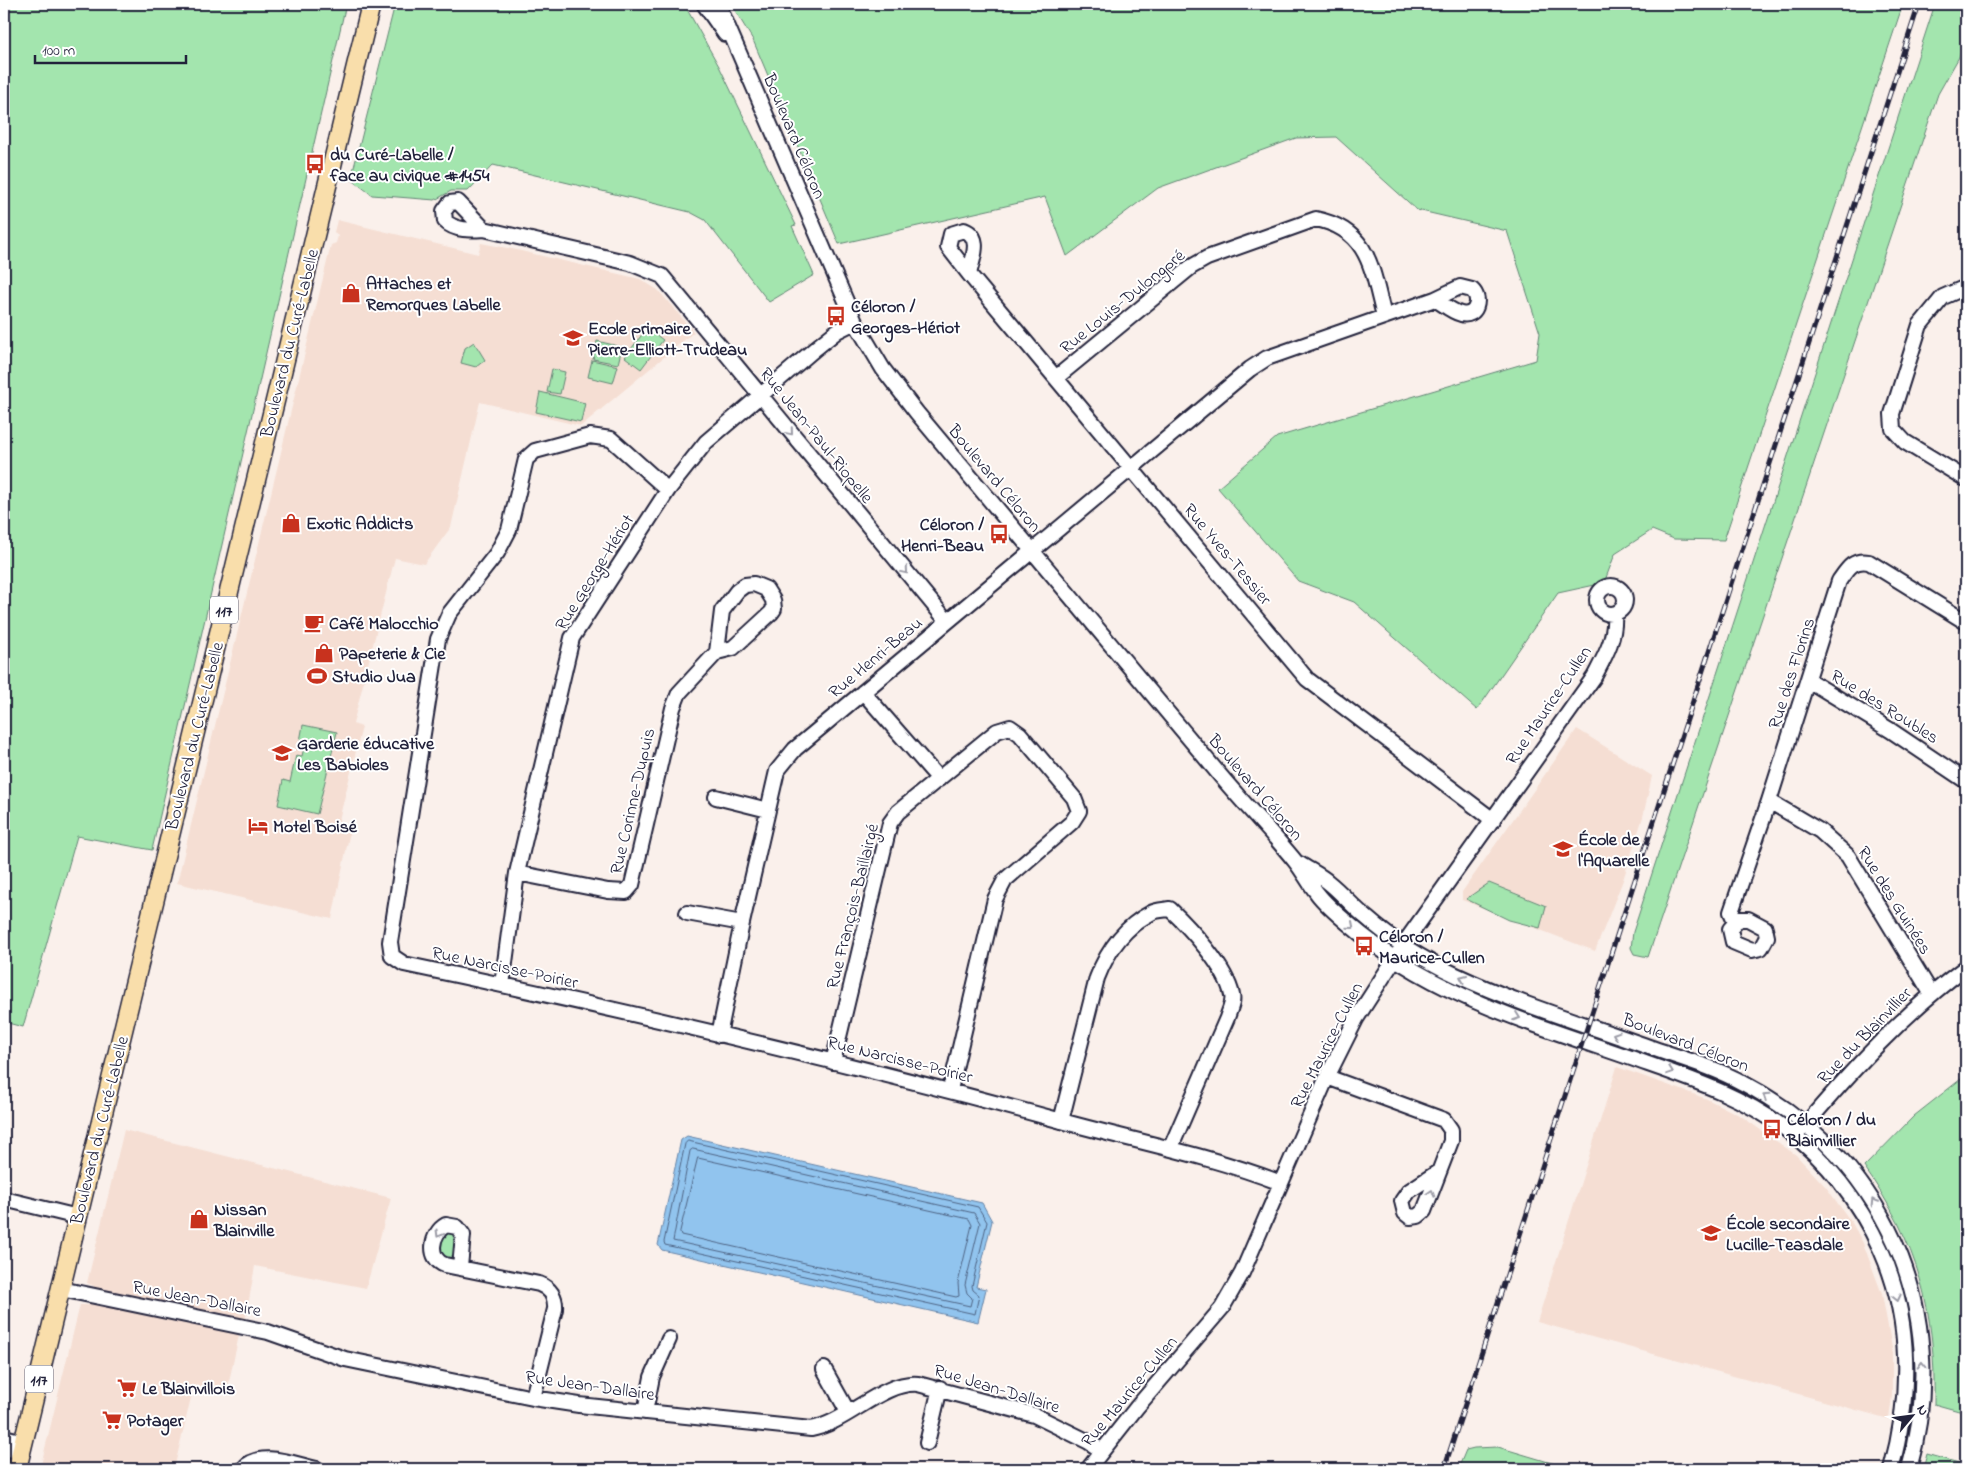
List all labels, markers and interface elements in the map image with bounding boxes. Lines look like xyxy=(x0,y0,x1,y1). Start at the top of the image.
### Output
scale bar xyxy=(35,32,186,64)
text: 100 m xyxy=(42,40,75,62)
street label: Boulevard Céloron xyxy=(755,69,831,204)
place label: du Curé-Labelle / face au civique #1454 xyxy=(329,143,490,190)
bus stop icon: du Curé-Labelle / face au civique #1454 xyxy=(304,153,326,175)
street label: Rue Louis-Dulongpré xyxy=(1055,243,1193,362)
street label: Boulevard du Curé-Labelle xyxy=(255,246,327,441)
place label: Attaches et Remorques Labelle xyxy=(366,272,501,319)
shop icon: Attaches et Remorques Labelle xyxy=(340,282,362,304)
place label: Céloron / Georges-Hériot xyxy=(851,295,961,343)
bus stop icon: Céloron / Georges-Hériot xyxy=(825,305,847,327)
place label: Ecole primaire Pierre-Elliott-Trudeau xyxy=(588,317,747,364)
school or university icon: Ecole primaire Pierre-Elliott-Trudeau xyxy=(562,327,584,349)
street label: Rue Jean-Paul-Riopelle xyxy=(752,363,879,511)
street label: Boulevard Céloron xyxy=(940,419,1047,539)
one-way arrow xyxy=(784,427,793,436)
street label: Rue Yves-Tessier xyxy=(1176,499,1277,612)
street label: Rue George-Hériot xyxy=(550,510,643,637)
shop icon: Exotic Addicts xyxy=(280,512,302,534)
place label: Exotic Addicts xyxy=(306,512,413,538)
place label: Céloron / Henri-Beau xyxy=(901,513,984,560)
bus stop icon: Céloron / Henri-Beau xyxy=(988,523,1010,545)
one-way arrow xyxy=(900,565,909,574)
road number: 117 xyxy=(210,596,238,624)
street label: Rue Henri-Beau xyxy=(824,611,929,706)
cafe icon: Café Malocchio xyxy=(303,612,325,634)
place label: Café Malocchio xyxy=(329,612,439,638)
street label: Rue des Florins xyxy=(1763,615,1823,733)
street label: Boulevard du Curé-Labelle xyxy=(160,639,232,834)
street label: Rue Maurice-Cullen xyxy=(1500,641,1599,771)
shop icon: Papeterie & Cie xyxy=(313,642,335,664)
place label: Papeterie & Cie xyxy=(339,642,446,668)
street label: Rue des Roubles xyxy=(1825,664,1943,751)
sports icon: Studio Jua xyxy=(306,665,328,687)
place label: Studio Jua xyxy=(332,665,416,691)
street label: Rue Corinne-Dupuis xyxy=(604,726,663,877)
street label: Boulevard Céloron xyxy=(1200,729,1308,847)
place label: Garderie éducative Les Babioles xyxy=(297,732,435,779)
school or university icon: Garderie éducative Les Babioles xyxy=(271,742,293,764)
hotel icon: Motel Boisé xyxy=(247,815,269,837)
place label: Motel Boisé xyxy=(273,815,358,841)
street label: Rue François-Baillairgé xyxy=(821,820,888,992)
place label: École de l'Aquarelle xyxy=(1578,828,1650,875)
school or university icon: École de l'Aquarelle xyxy=(1552,838,1574,860)
street label: Rue des Guinées xyxy=(1850,842,1937,960)
one-way arrow xyxy=(1345,920,1354,929)
place label: Céloron / Maurice-Cullen xyxy=(1379,925,1485,972)
bus stop icon: Céloron / Maurice-Cullen xyxy=(1353,935,1375,957)
street label: Rue Narcisse-Poirier xyxy=(429,941,581,997)
one-way arrow xyxy=(1459,974,1468,985)
street label: Rue Maurice-Cullen xyxy=(1285,978,1371,1113)
street label: Rue du Blainvillier xyxy=(1812,982,1919,1091)
street label: Boulevard Céloron xyxy=(1617,1007,1753,1080)
one-way arrow xyxy=(1512,1011,1521,1021)
street label: Rue Narcisse-Poirier xyxy=(824,1030,975,1092)
one-way arrow xyxy=(1612,1031,1621,1041)
street label: Boulevard du Curé-Labelle xyxy=(65,1033,137,1228)
one-way arrow xyxy=(1665,1066,1674,1076)
one-way arrow xyxy=(1762,1093,1772,1102)
place label: Céloron / du Blainvillier xyxy=(1786,1108,1876,1155)
bus stop icon: Céloron / du Blainvillier xyxy=(1761,1118,1783,1140)
one-way arrow xyxy=(1425,1189,1435,1197)
place label: Nissan Blainville xyxy=(213,1198,275,1245)
one-way arrow xyxy=(1870,1199,1880,1208)
shop icon: Nissan Blainville xyxy=(188,1208,210,1230)
place label: École secondaire Lucille-Teasdale xyxy=(1726,1212,1850,1259)
school or university icon: École secondaire Lucille-Teasdale xyxy=(1700,1222,1722,1244)
one-way arrow xyxy=(435,1228,445,1237)
street label: Rue Jean-Dallaire xyxy=(130,1275,264,1325)
one-way arrow xyxy=(1891,1294,1902,1302)
street label: Rue Maurice-Cullen xyxy=(1076,1331,1185,1454)
street label: Rue Jean-Dallaire xyxy=(930,1358,1064,1422)
one-way arrow xyxy=(1917,1361,1928,1369)
street label: Rue Jean-Dallaire xyxy=(523,1365,657,1409)
road number: 117 xyxy=(25,1366,53,1392)
supermarket icon: Le Blainvillois xyxy=(116,1377,138,1399)
place label: Le Blainvillois xyxy=(142,1377,235,1403)
north arrow xyxy=(1888,1390,1938,1440)
text: N xyxy=(1911,1401,1934,1420)
supermarket icon: Potager xyxy=(101,1409,123,1431)
place label: Potager xyxy=(127,1409,184,1436)

